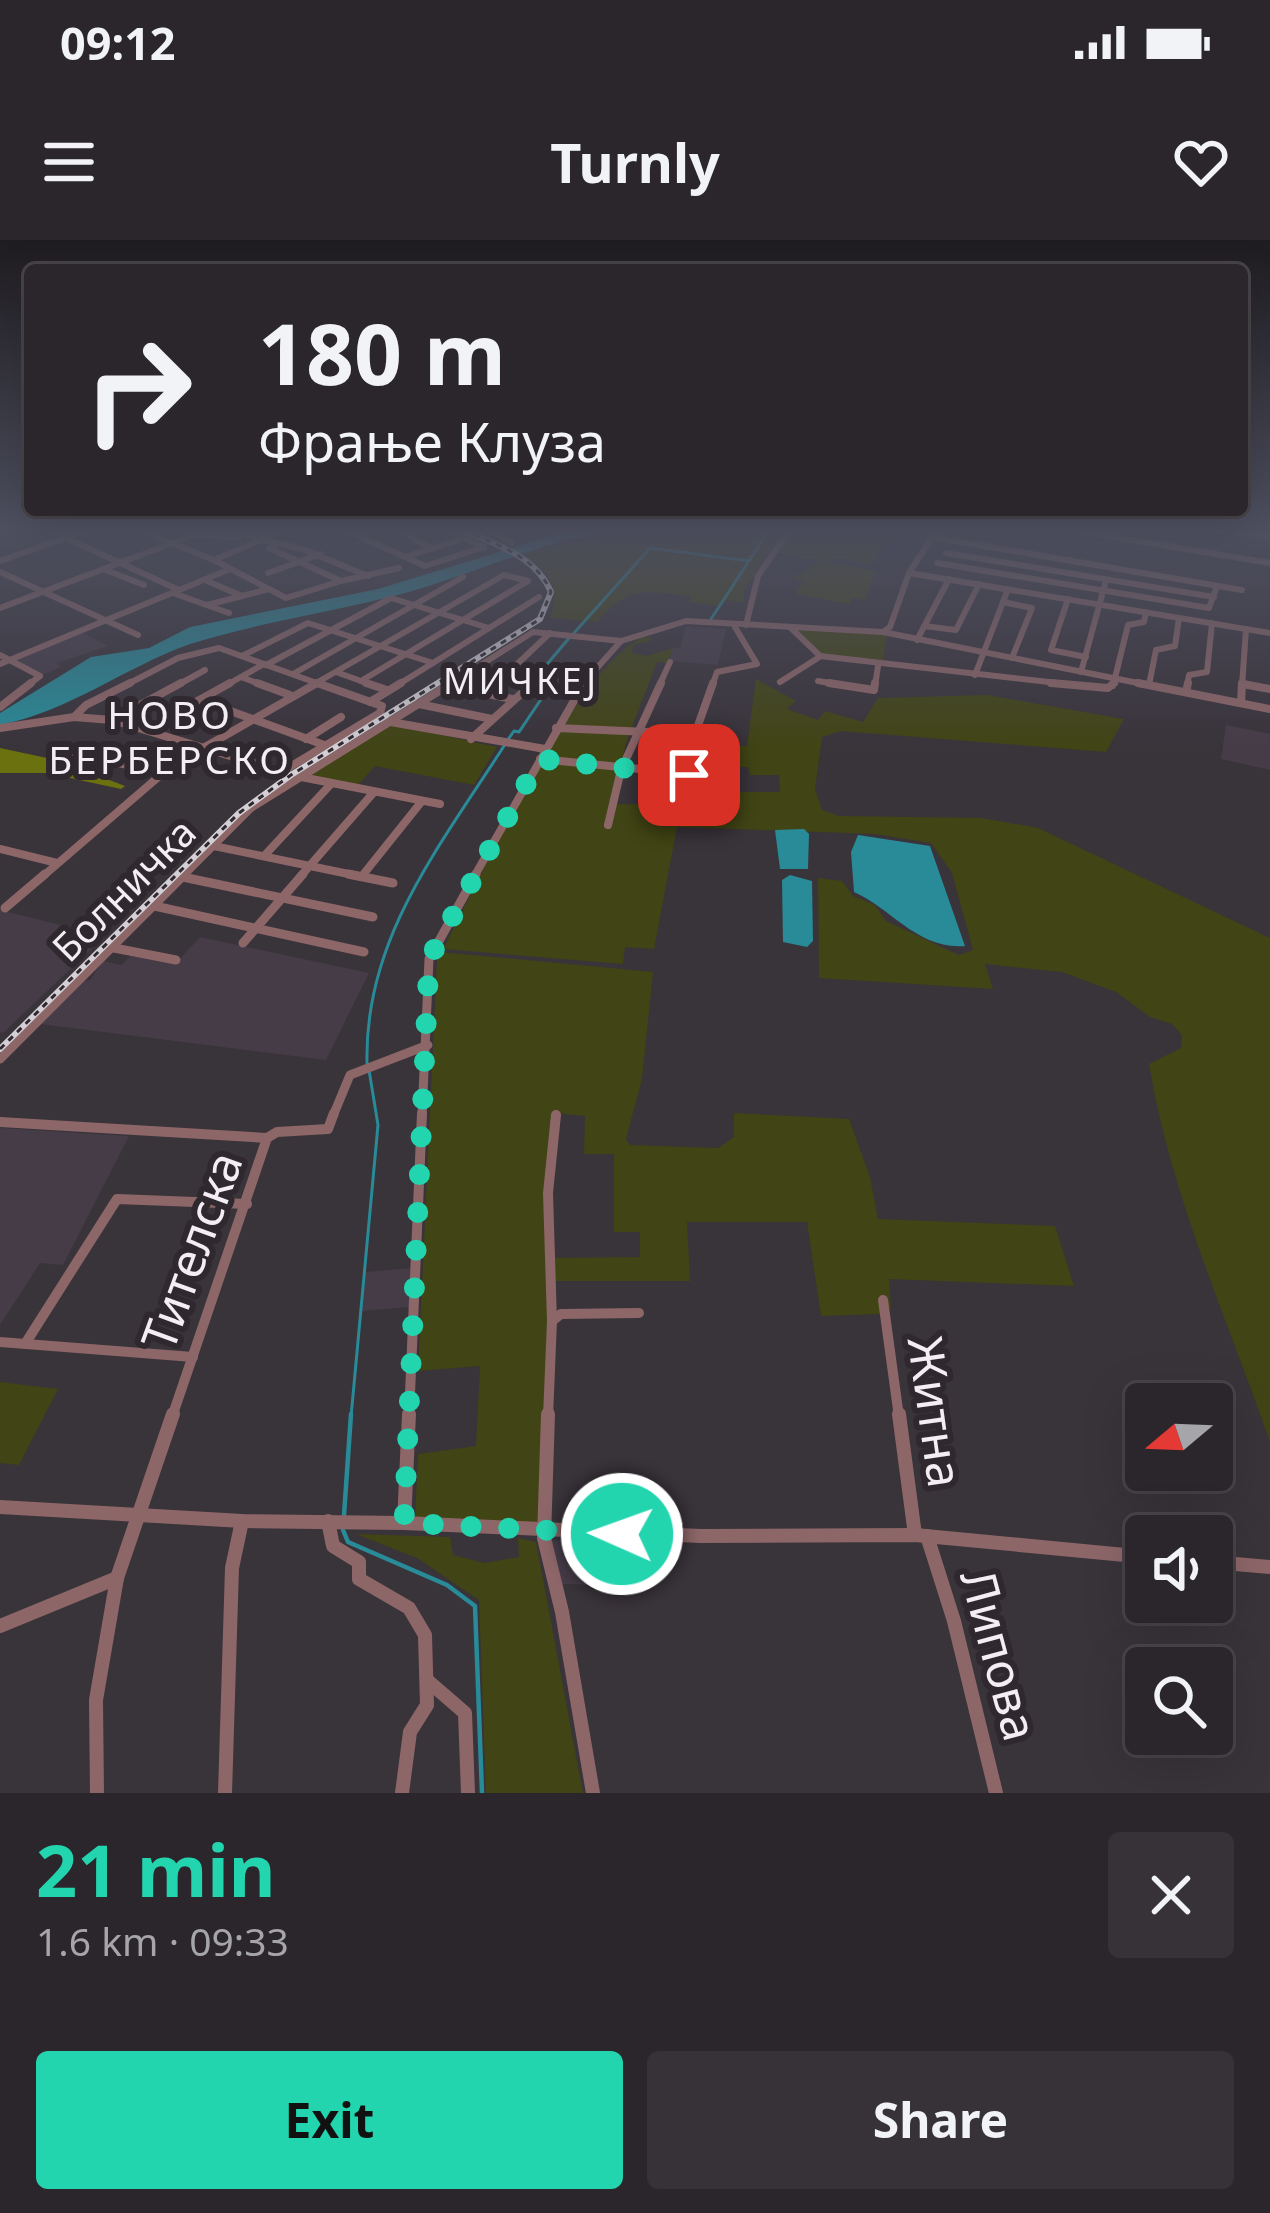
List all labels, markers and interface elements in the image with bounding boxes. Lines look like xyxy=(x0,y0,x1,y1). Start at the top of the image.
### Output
text: 09:12 xyxy=(60,12,176,73)
text: Turnly xyxy=(550,125,720,199)
icon: menu xyxy=(36,129,102,195)
icon: heart xyxy=(1168,129,1234,195)
text: 180 m xyxy=(258,295,506,410)
icon: right xyxy=(60,312,216,468)
text: Фрање Клуза xyxy=(258,404,606,478)
district label: МИЧКЕЈ xyxy=(443,656,599,705)
district label: НОВО БЕРБЕРСКО xyxy=(48,687,292,785)
pin xyxy=(638,724,740,826)
icon: arrive xyxy=(656,742,722,808)
street label: Болничка xyxy=(40,806,206,972)
street label: Тителска xyxy=(125,1142,256,1359)
street label: Житна xyxy=(894,1332,979,1491)
north arrow xyxy=(1125,1383,1233,1491)
map controls xyxy=(1125,1383,1233,1755)
position arrow xyxy=(559,1471,685,1597)
button: sound xyxy=(1125,1515,1233,1623)
street label: Липова xyxy=(946,1562,1054,1747)
button: search xyxy=(1125,1647,1233,1755)
text: 21 min xyxy=(36,1820,276,1918)
button: close xyxy=(1108,1832,1234,1958)
text: 1.6 km · 09:33 xyxy=(36,1914,289,1967)
button: Exit xyxy=(36,2051,623,2189)
button: Share xyxy=(647,2051,1234,2189)

